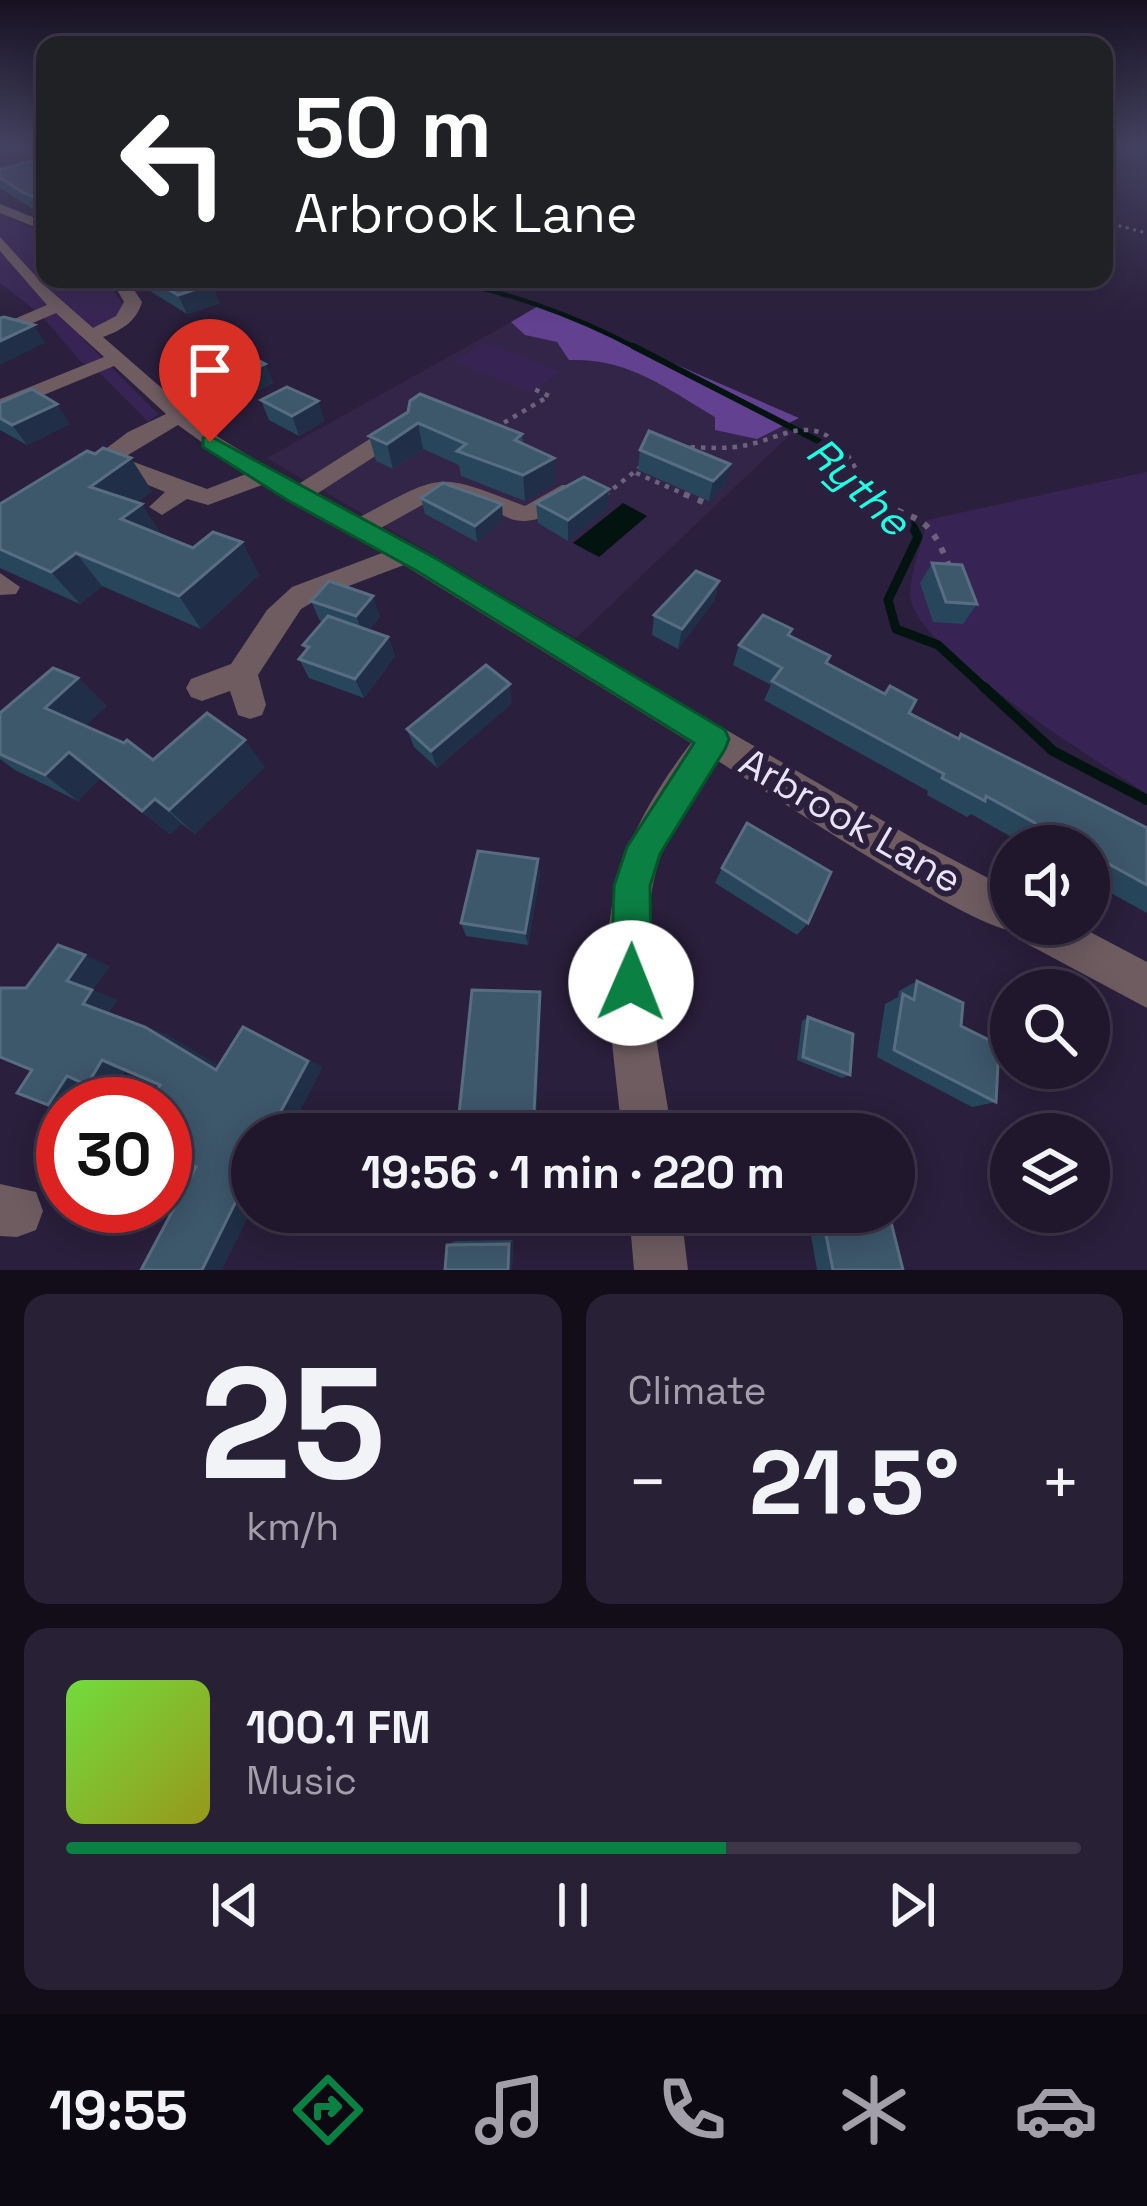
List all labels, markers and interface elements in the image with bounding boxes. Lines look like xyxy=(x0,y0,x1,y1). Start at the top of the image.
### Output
text: 50 m xyxy=(294,74,492,182)
icon: left xyxy=(96,84,252,240)
text: Arbrook Lane xyxy=(294,179,638,248)
pin xyxy=(159,319,261,442)
icon: arrive xyxy=(177,337,243,403)
water label: Rythe xyxy=(796,425,923,549)
street label: Arbrook Lane xyxy=(731,737,971,904)
map controls xyxy=(990,825,1110,1233)
button: sound xyxy=(990,825,1110,945)
position arrow xyxy=(568,920,694,1046)
button: search xyxy=(990,969,1110,1089)
speed limit sign: 30 xyxy=(36,1077,192,1233)
button: layers xyxy=(990,1113,1110,1233)
text: 19:56 · 1 min · 220 m xyxy=(361,1144,785,1201)
text: 25 xyxy=(200,1324,386,1524)
text: Climate xyxy=(628,1366,767,1415)
text: 21.5° xyxy=(749,1425,959,1540)
text: − xyxy=(628,1440,668,1524)
text: + xyxy=(1040,1440,1081,1524)
text: km/h xyxy=(246,1502,339,1551)
text: 100.1 FM xyxy=(246,1699,431,1756)
text: Music xyxy=(246,1756,357,1805)
icon: previous xyxy=(202,1872,268,1938)
icon: pause xyxy=(540,1872,606,1938)
icon: next xyxy=(879,1872,945,1938)
icon: directions xyxy=(286,2068,370,2152)
icon: music xyxy=(468,2068,552,2152)
icon: phone xyxy=(650,2068,734,2152)
icon: climate xyxy=(832,2068,916,2152)
icon: car xyxy=(1014,2068,1098,2152)
text: 19:55 xyxy=(49,2076,188,2145)

